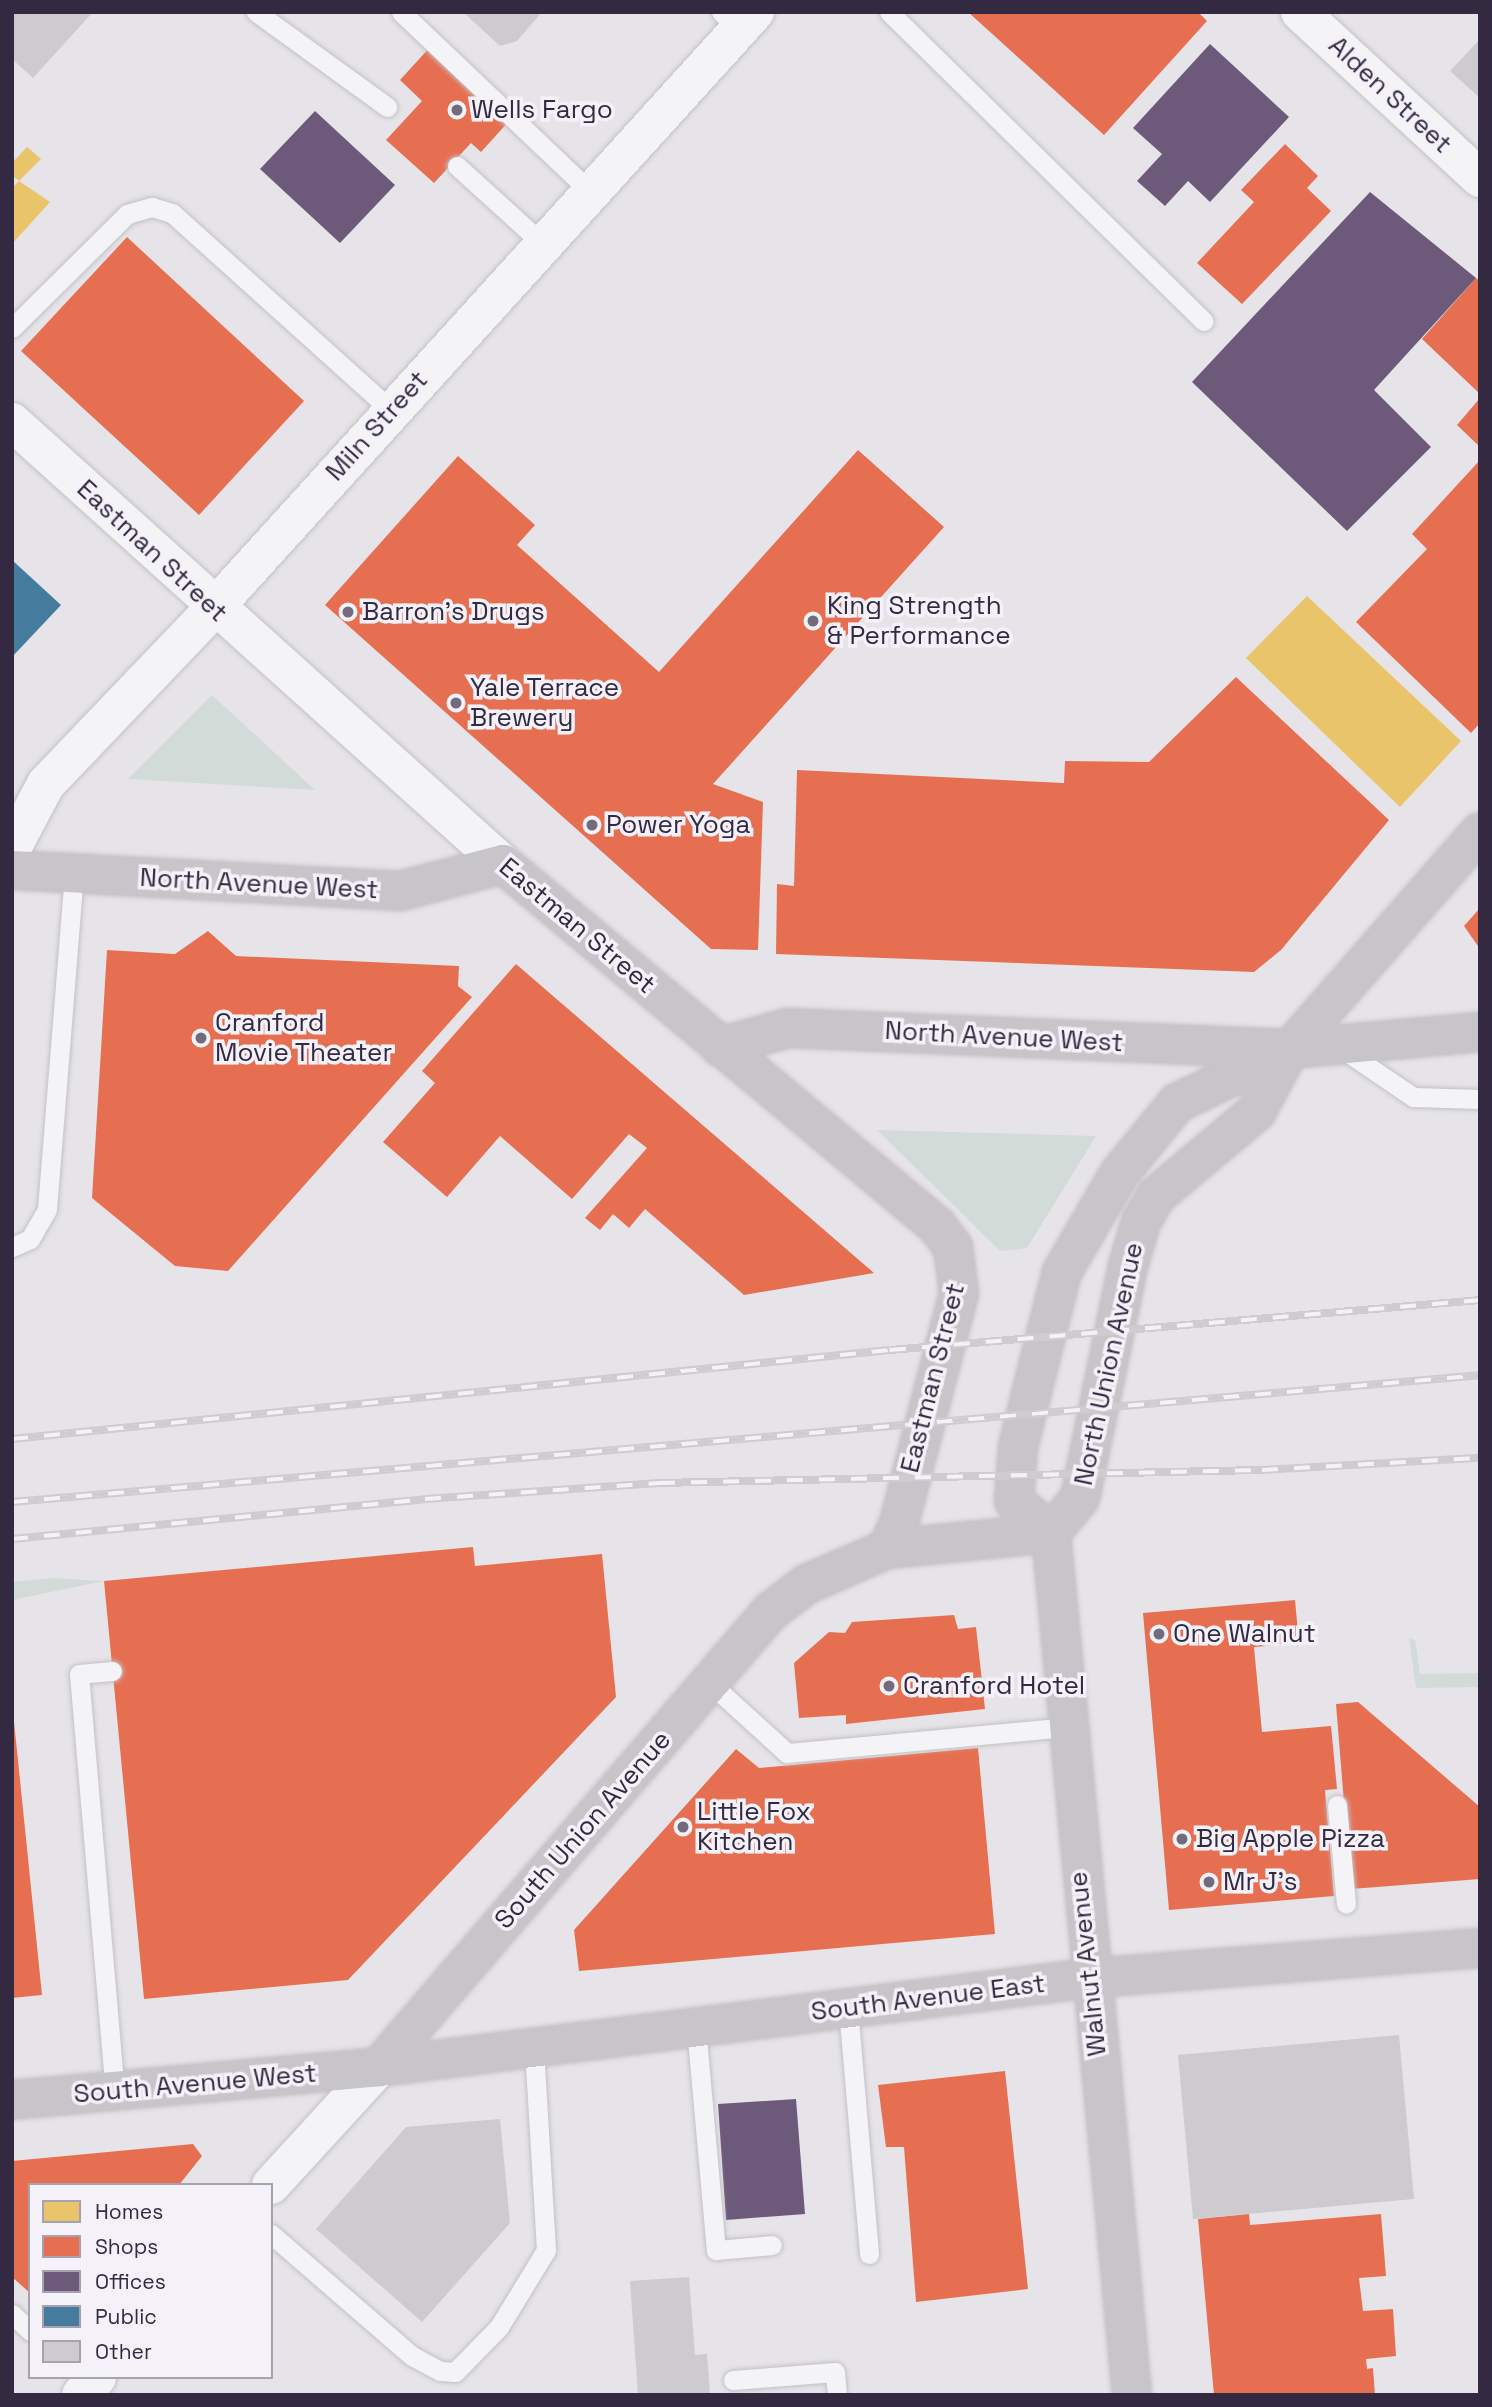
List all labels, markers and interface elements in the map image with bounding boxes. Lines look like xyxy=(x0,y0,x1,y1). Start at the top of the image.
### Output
street label: Alden Street xyxy=(1322,30,1458,160)
place label: Wells Fargo xyxy=(471,94,613,126)
marker: Wells Fargo xyxy=(449,102,465,118)
street label: Miln Street xyxy=(319,365,435,487)
street label: Eastman Street xyxy=(70,473,234,629)
place label: King Strength & Performance xyxy=(827,590,1011,652)
place label: Barron's Drugs xyxy=(362,596,545,628)
marker: Barron's Drugs xyxy=(340,604,356,620)
marker: King Strength & Performance xyxy=(805,613,821,629)
place label: Yale Terrace Brewery xyxy=(470,672,620,734)
marker: Yale Terrace Brewery xyxy=(448,695,464,711)
place label: Power Yoga xyxy=(606,809,751,841)
marker: Power Yoga xyxy=(584,817,600,833)
street label: Eastman Street xyxy=(493,852,661,1000)
street label: North Avenue West xyxy=(139,862,379,906)
place label: Cranford Movie Theater xyxy=(215,1007,393,1068)
street label: North Avenue West xyxy=(884,1015,1124,1059)
marker: Cranford Movie Theater xyxy=(193,1030,209,1046)
street label: North Union Avenue xyxy=(1068,1240,1150,1488)
street label: Eastman Street xyxy=(894,1280,972,1476)
place label: One Walnut xyxy=(1173,1618,1316,1650)
marker: One Walnut xyxy=(1151,1626,1167,1642)
place label: Cranford Hotel xyxy=(903,1670,1085,1702)
marker: Cranford Hotel xyxy=(881,1678,897,1694)
street label: South Union Avenue xyxy=(488,1724,678,1936)
place label: Little Fox Kitchen xyxy=(697,1796,811,1857)
marker: Little Fox Kitchen xyxy=(675,1819,691,1835)
place label: Big Apple Pizza xyxy=(1196,1823,1385,1855)
marker: Big Apple Pizza xyxy=(1174,1831,1190,1847)
place label: Mr J's xyxy=(1223,1866,1298,1898)
street label: Walnut Avenue xyxy=(1063,1870,1113,2058)
marker: Mr J's xyxy=(1201,1874,1217,1890)
street label: South Avenue East xyxy=(809,1968,1047,2028)
street label: South Avenue West xyxy=(72,2058,318,2110)
legend xyxy=(28,2183,273,2379)
text: Homes xyxy=(95,2198,163,2225)
text: Shops xyxy=(95,2233,158,2260)
text: Offices xyxy=(95,2268,166,2295)
text: Public xyxy=(95,2303,157,2330)
text: Other xyxy=(95,2338,152,2365)

